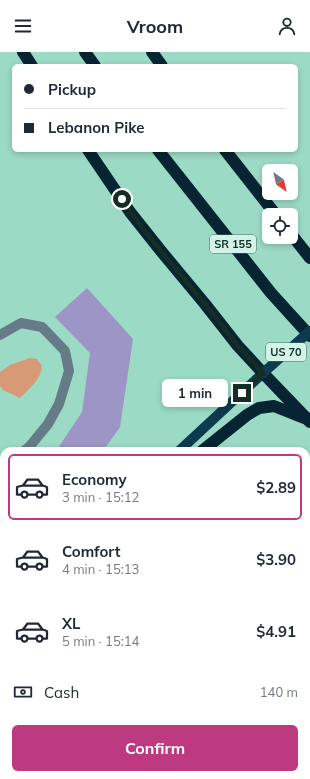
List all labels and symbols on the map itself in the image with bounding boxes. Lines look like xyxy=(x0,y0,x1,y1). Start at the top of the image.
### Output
north arrow xyxy=(262,164,298,200)
route start xyxy=(113,190,131,208)
road number: SR 155 xyxy=(210,235,256,253)
road number: US 70 xyxy=(266,343,306,361)
callout: 1 min xyxy=(162,379,228,407)
route end xyxy=(233,384,251,402)

